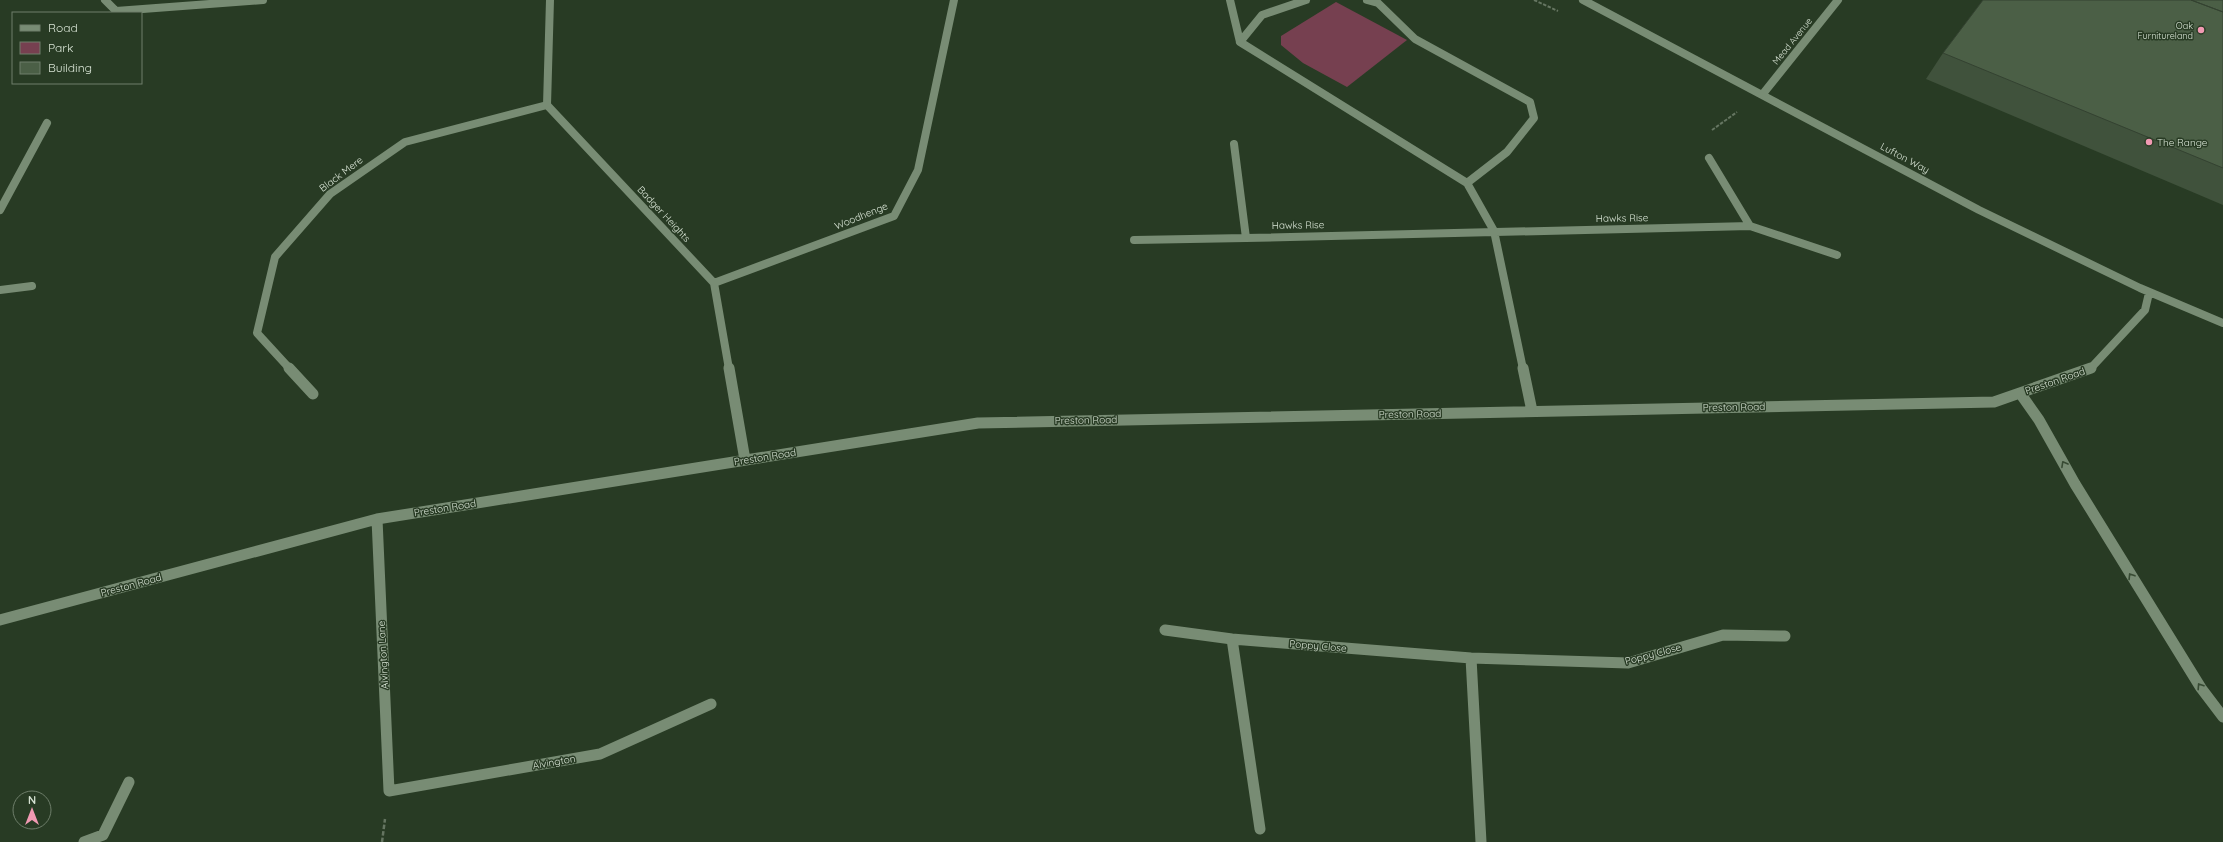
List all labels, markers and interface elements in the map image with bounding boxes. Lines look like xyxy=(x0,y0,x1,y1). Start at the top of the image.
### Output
legend xyxy=(12,12,142,84)
street label: Mead Avenue xyxy=(1770,15,1814,67)
text: Road xyxy=(48,20,78,35)
place label: Oak Furnitureland xyxy=(2138,20,2193,41)
marker: Oak Furnitureland xyxy=(2196,25,2206,35)
text: Park xyxy=(48,40,73,55)
text: Building xyxy=(48,60,92,75)
place label: The Range xyxy=(2157,136,2208,149)
marker: The Range xyxy=(2144,137,2154,147)
street label: Lufton Way xyxy=(1878,140,1932,176)
street label: Black Mere xyxy=(317,153,366,195)
street label: Badger Heights xyxy=(635,183,694,245)
street label: Woodhenge xyxy=(832,199,890,233)
street label: Hawks Rise xyxy=(1596,211,1649,225)
street label: Hawks Rise xyxy=(1272,218,1325,232)
street label: Preston Road xyxy=(2023,365,2087,397)
street label: Preston Road xyxy=(1703,400,1765,414)
street label: Preston Road xyxy=(1379,407,1441,421)
street label: Preston Road xyxy=(1055,413,1117,427)
street label: Preston Road xyxy=(733,446,797,468)
one-way arrow xyxy=(2061,461,2069,469)
street label: Preston Road xyxy=(413,497,477,519)
street label: Preston Road xyxy=(99,571,163,599)
one-way arrow xyxy=(2129,573,2136,580)
street label: Alvington Lane xyxy=(375,620,391,690)
street label: Poppy Close xyxy=(1289,637,1348,655)
street label: Poppy Close xyxy=(1624,640,1683,668)
one-way arrow xyxy=(2197,683,2205,690)
street label: Alvington xyxy=(532,752,576,772)
north arrow xyxy=(12,790,52,830)
text: N xyxy=(28,793,36,807)

